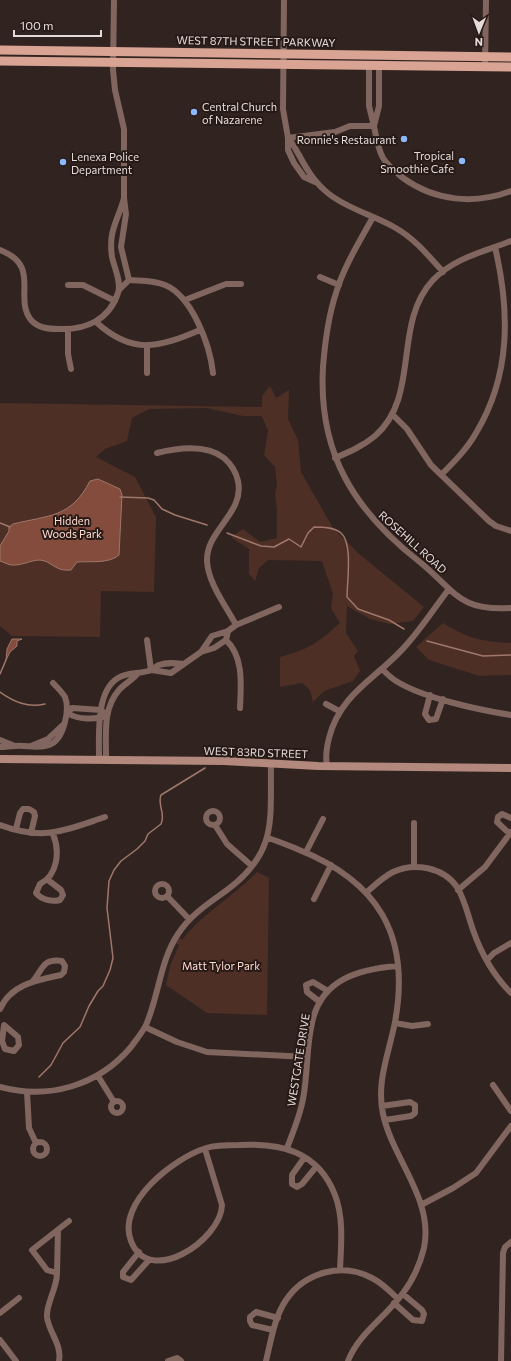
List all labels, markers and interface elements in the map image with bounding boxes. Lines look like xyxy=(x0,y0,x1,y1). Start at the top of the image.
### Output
scale bar xyxy=(14,12,101,38)
north arrow xyxy=(459,12,499,52)
text: 100 m xyxy=(20,18,54,32)
street label: WEST 87TH STREET PARKWAY xyxy=(176,33,336,49)
text: N xyxy=(475,36,483,49)
place label: Central Church of Nazarene xyxy=(202,100,277,126)
marker: Central Church of Nazarene xyxy=(189,107,199,117)
place label: Ronnie's Restaurant xyxy=(297,133,396,146)
marker: Ronnie's Restaurant xyxy=(399,134,409,144)
place label: Tropical Smoothie Cafe xyxy=(380,149,454,175)
place label: Lenexa Police Department xyxy=(71,150,139,176)
marker: Tropical Smoothie Cafe xyxy=(457,156,467,166)
marker: Lenexa Police Department xyxy=(58,157,68,167)
street label: ROSEHILL ROAD xyxy=(376,508,450,576)
park label: Hidden Woods Park xyxy=(42,514,102,540)
street label: WEST 83RD STREET xyxy=(204,744,308,760)
park label: Matt Tylor Park xyxy=(182,959,260,972)
street label: WESTGATE DRIVE xyxy=(284,1013,312,1107)

